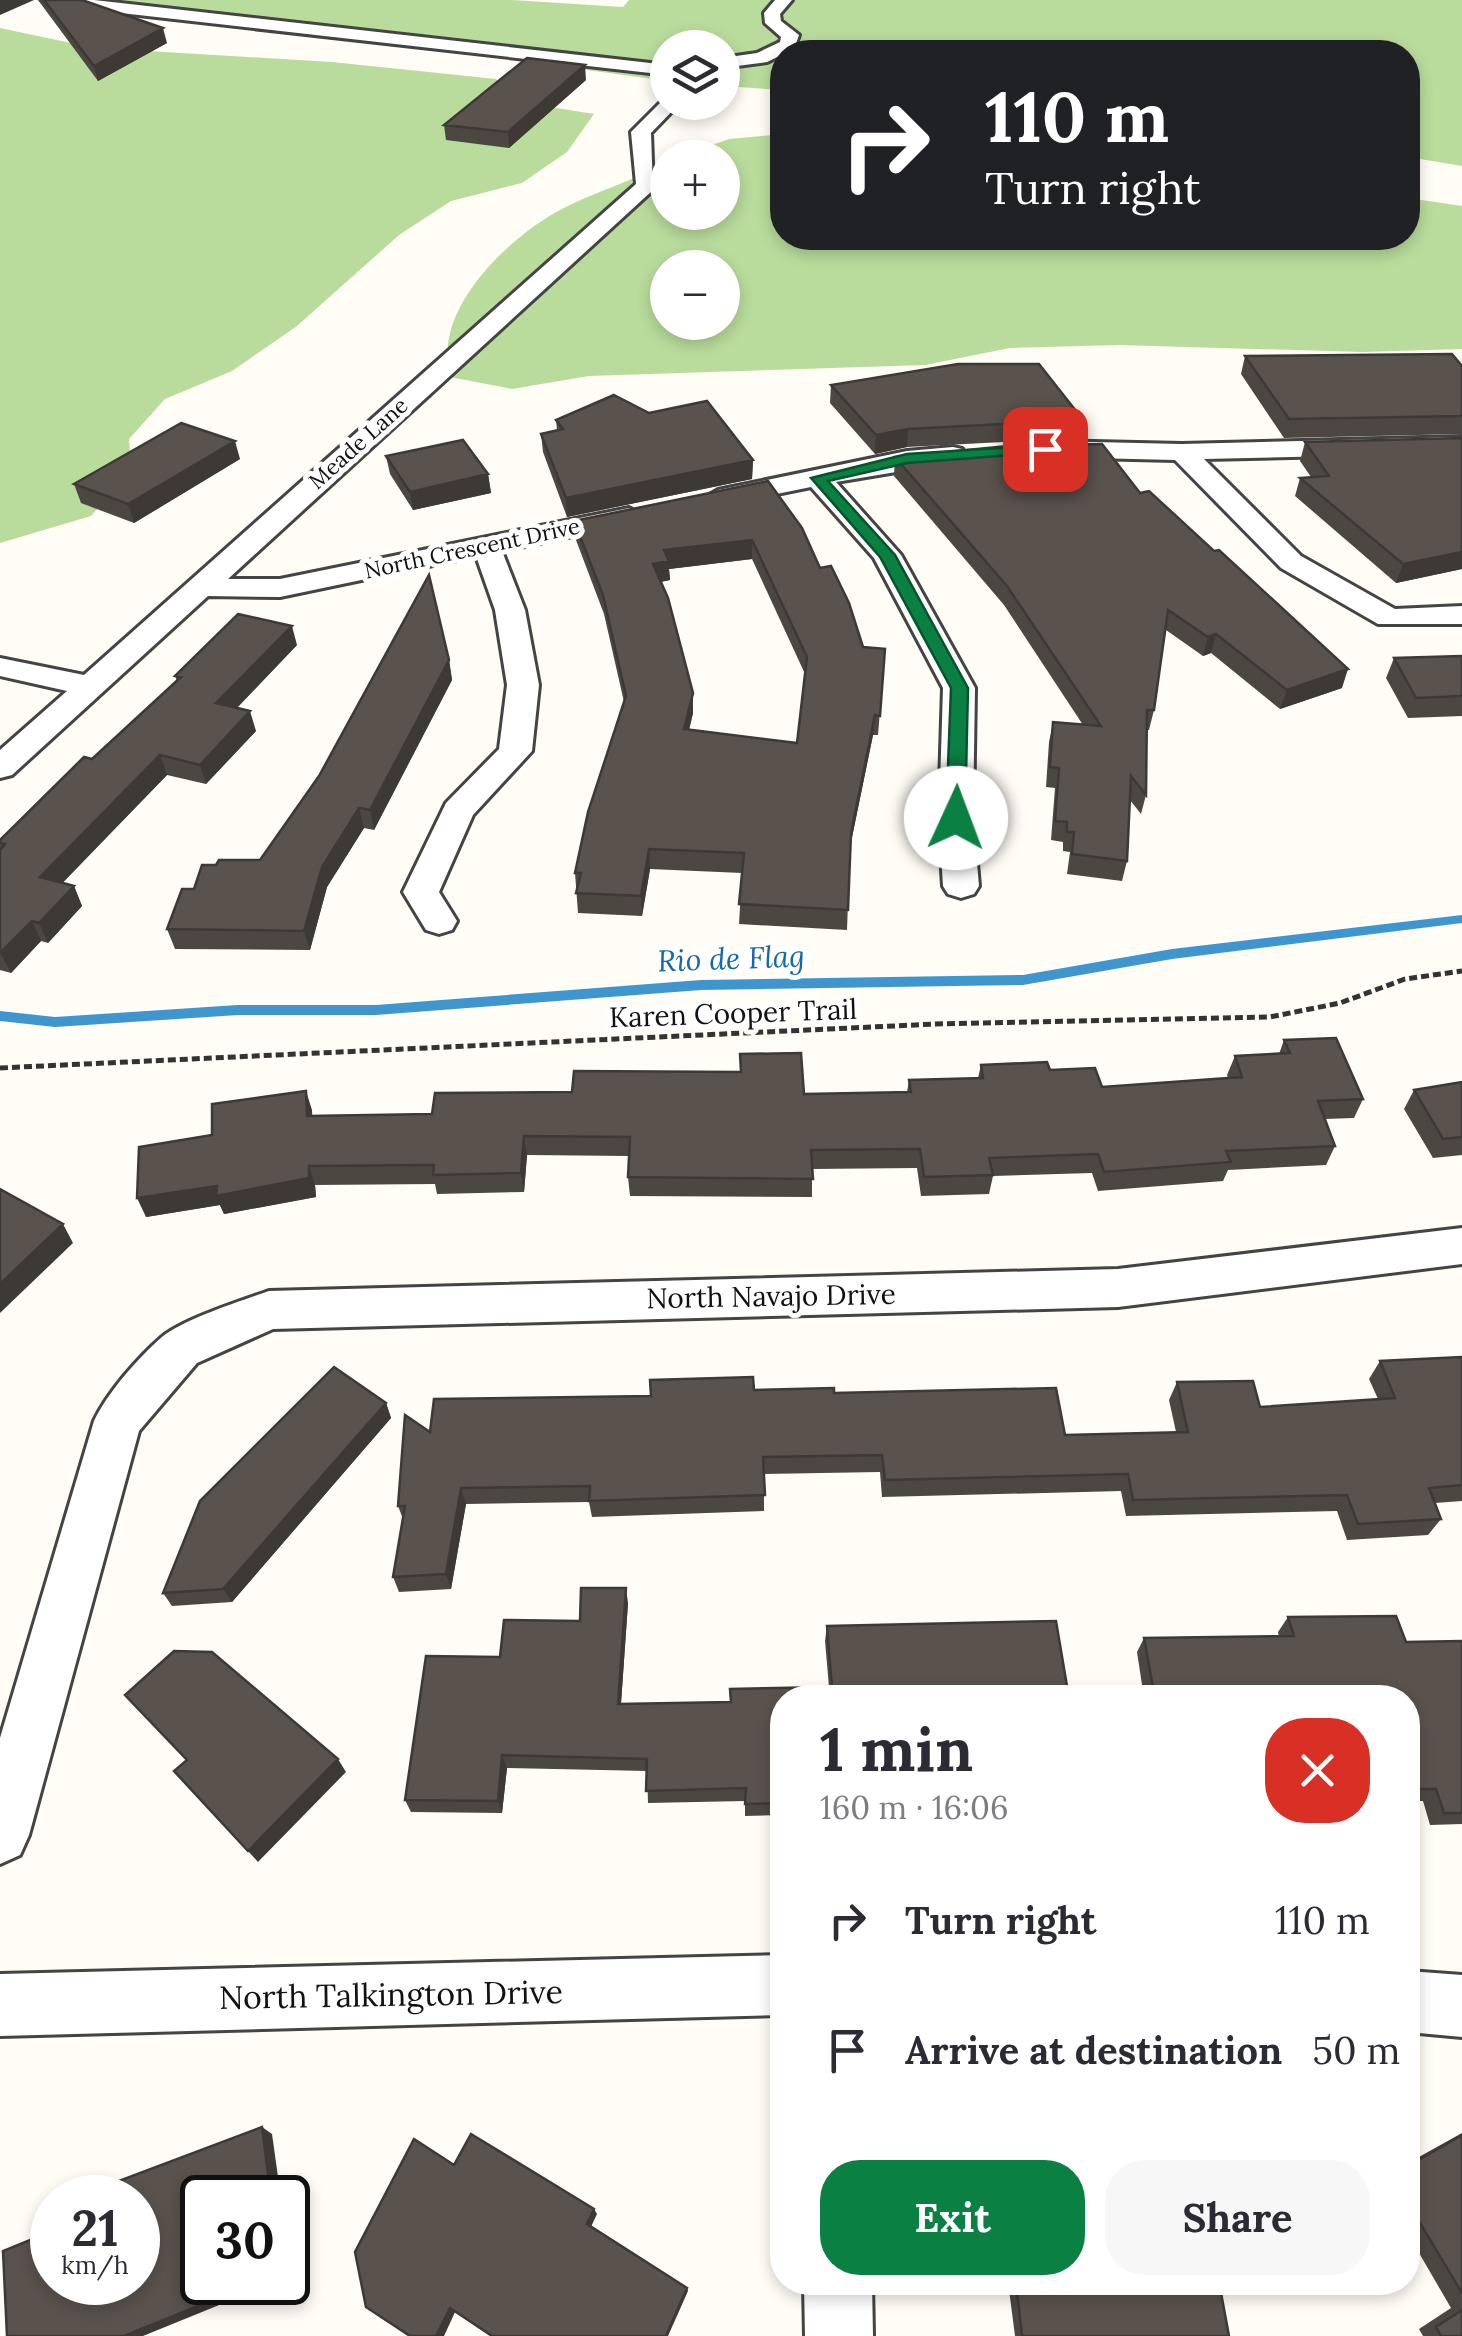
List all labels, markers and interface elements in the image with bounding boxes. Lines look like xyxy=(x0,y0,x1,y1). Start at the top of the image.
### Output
map controls xyxy=(650,30,740,340)
button: layers xyxy=(650,30,740,120)
text: 110 m xyxy=(985,72,1169,161)
icon: right xyxy=(820,80,950,210)
button: + xyxy=(650,140,740,230)
text: Turn right xyxy=(985,159,1201,216)
button: − xyxy=(650,250,740,340)
street label: Meade Lane xyxy=(303,391,413,495)
pin xyxy=(1003,407,1088,492)
icon: arrive xyxy=(1018,422,1073,477)
street label: North Crescent Drive xyxy=(362,511,582,585)
position arrow xyxy=(904,766,1008,870)
water label: Rio de Flag xyxy=(657,936,805,980)
street label: Karen Cooper Trail xyxy=(608,991,858,1035)
street label: North Navajo Drive xyxy=(646,1276,896,1316)
text: 1 min xyxy=(820,1711,973,1787)
button: close xyxy=(1265,1718,1370,1823)
text: 160 m · 16:06 xyxy=(820,1787,1008,1828)
icon: right xyxy=(820,1893,875,1948)
text: Turn right xyxy=(905,1896,1096,1944)
text: 110 m xyxy=(1275,1896,1370,1944)
street label: North Talkington Drive xyxy=(219,1971,563,2018)
icon: arrive xyxy=(820,2023,875,2078)
text: Arrive at destination xyxy=(905,2026,1282,2074)
text: 50 m xyxy=(1312,2026,1401,2074)
button: Exit xyxy=(820,2160,1085,2275)
button: Share xyxy=(1105,2160,1370,2275)
speed limit sign: 30 xyxy=(180,2175,310,2305)
text: 21 xyxy=(72,2196,118,2260)
text: km/h xyxy=(61,2249,129,2281)

